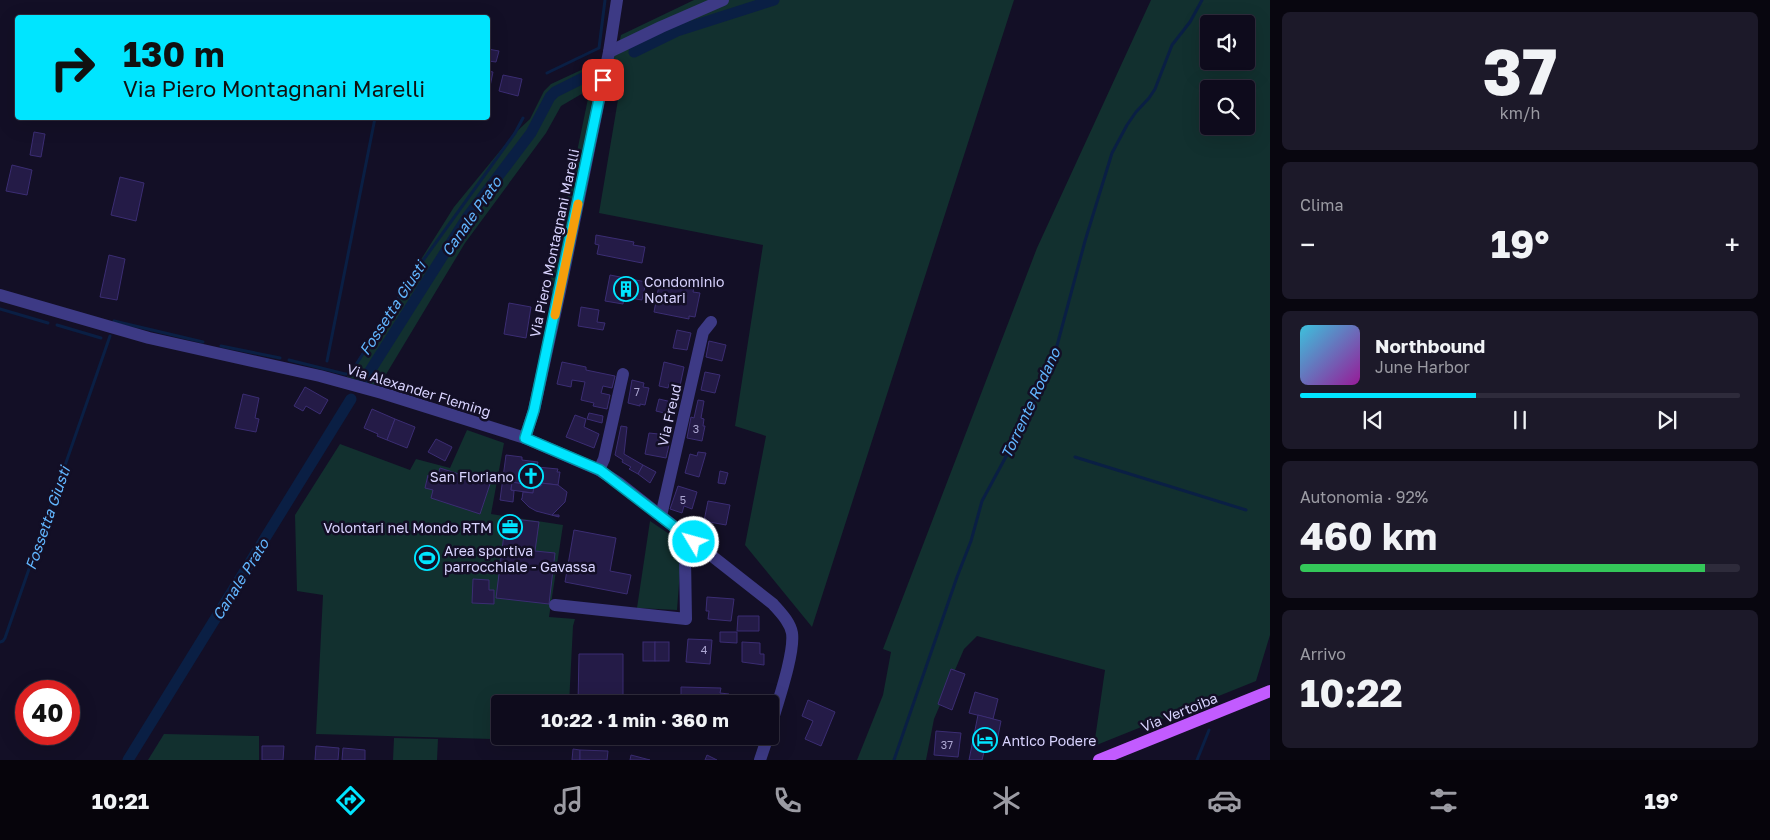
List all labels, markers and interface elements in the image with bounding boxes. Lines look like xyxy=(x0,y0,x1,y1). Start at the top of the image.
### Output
map controls xyxy=(1200,15,1255,135)
button: sound xyxy=(1200,15,1255,70)
text: 37 xyxy=(1482,31,1558,109)
text: 130 m xyxy=(123,33,225,75)
icon: right xyxy=(40,35,105,100)
pin xyxy=(582,59,624,101)
icon: arrive xyxy=(589,66,617,94)
text: Via Piero Montagnani Marelli xyxy=(123,75,425,102)
button: search xyxy=(1200,80,1255,135)
text: km/h xyxy=(1500,103,1540,123)
street label: Via Piero Montagnani Marelli xyxy=(526,147,582,339)
water label: Canale Prato xyxy=(437,172,505,259)
text: Clima xyxy=(1300,195,1344,215)
text: 19° xyxy=(1491,221,1549,266)
text: − xyxy=(1300,228,1315,261)
text: + xyxy=(1725,228,1740,261)
water label: Fossetta Giusti xyxy=(355,256,430,358)
place label: Condominio Notari xyxy=(644,273,724,306)
building icon: Condominio Notari xyxy=(613,276,639,302)
text: Northbound xyxy=(1375,334,1485,357)
water label: Torrente Rodano xyxy=(997,344,1064,461)
text: June Harbor xyxy=(1375,357,1470,377)
street label: Via Alexander Fleming xyxy=(345,360,493,420)
street label: Via Freud xyxy=(654,382,684,448)
house number: 7 xyxy=(634,385,640,398)
icon: previous xyxy=(1359,406,1387,434)
icon: pause xyxy=(1506,406,1534,434)
icon: next xyxy=(1653,406,1681,434)
house number: 3 xyxy=(693,422,699,435)
water label: Fossetta Giusti xyxy=(21,462,74,572)
church icon: San Floriano xyxy=(518,463,544,489)
place label: San Floriano xyxy=(430,468,514,485)
text: Autonomia · 92% xyxy=(1300,487,1428,507)
house number: 5 xyxy=(680,493,686,506)
text: 460 km xyxy=(1300,513,1437,558)
office icon: Volontari nel Mondo RTM xyxy=(497,514,523,540)
position arrow xyxy=(667,515,719,567)
place label: Volontari nel Mondo RTM xyxy=(323,519,492,536)
water label: Canale Prato xyxy=(208,534,273,623)
place label: Area sportiva parrocchiale - Gavassa xyxy=(444,542,596,575)
sports icon: Area sportiva parrocchiale - Gavassa xyxy=(414,545,440,571)
house number: 4 xyxy=(701,643,708,656)
text: Arrivo xyxy=(1300,644,1346,664)
text: 10:22 xyxy=(1300,670,1403,715)
speed limit sign: 40 xyxy=(15,680,80,745)
street label: Via Vertoiba xyxy=(1138,689,1220,735)
text: 10:22 · 1 min · 360 m xyxy=(541,708,729,731)
hotel icon: Antico Podere xyxy=(972,727,998,753)
place label: Antico Podere xyxy=(1002,732,1096,749)
house number: 37 xyxy=(941,738,953,751)
icon: directions xyxy=(333,783,368,818)
icon: music xyxy=(551,783,586,818)
icon: phone xyxy=(770,783,805,818)
icon: climate xyxy=(989,783,1024,818)
icon: car xyxy=(1207,783,1242,818)
icon: filters xyxy=(1426,783,1461,818)
text: 10:21 xyxy=(92,787,149,814)
text: 19° xyxy=(1644,787,1678,814)

